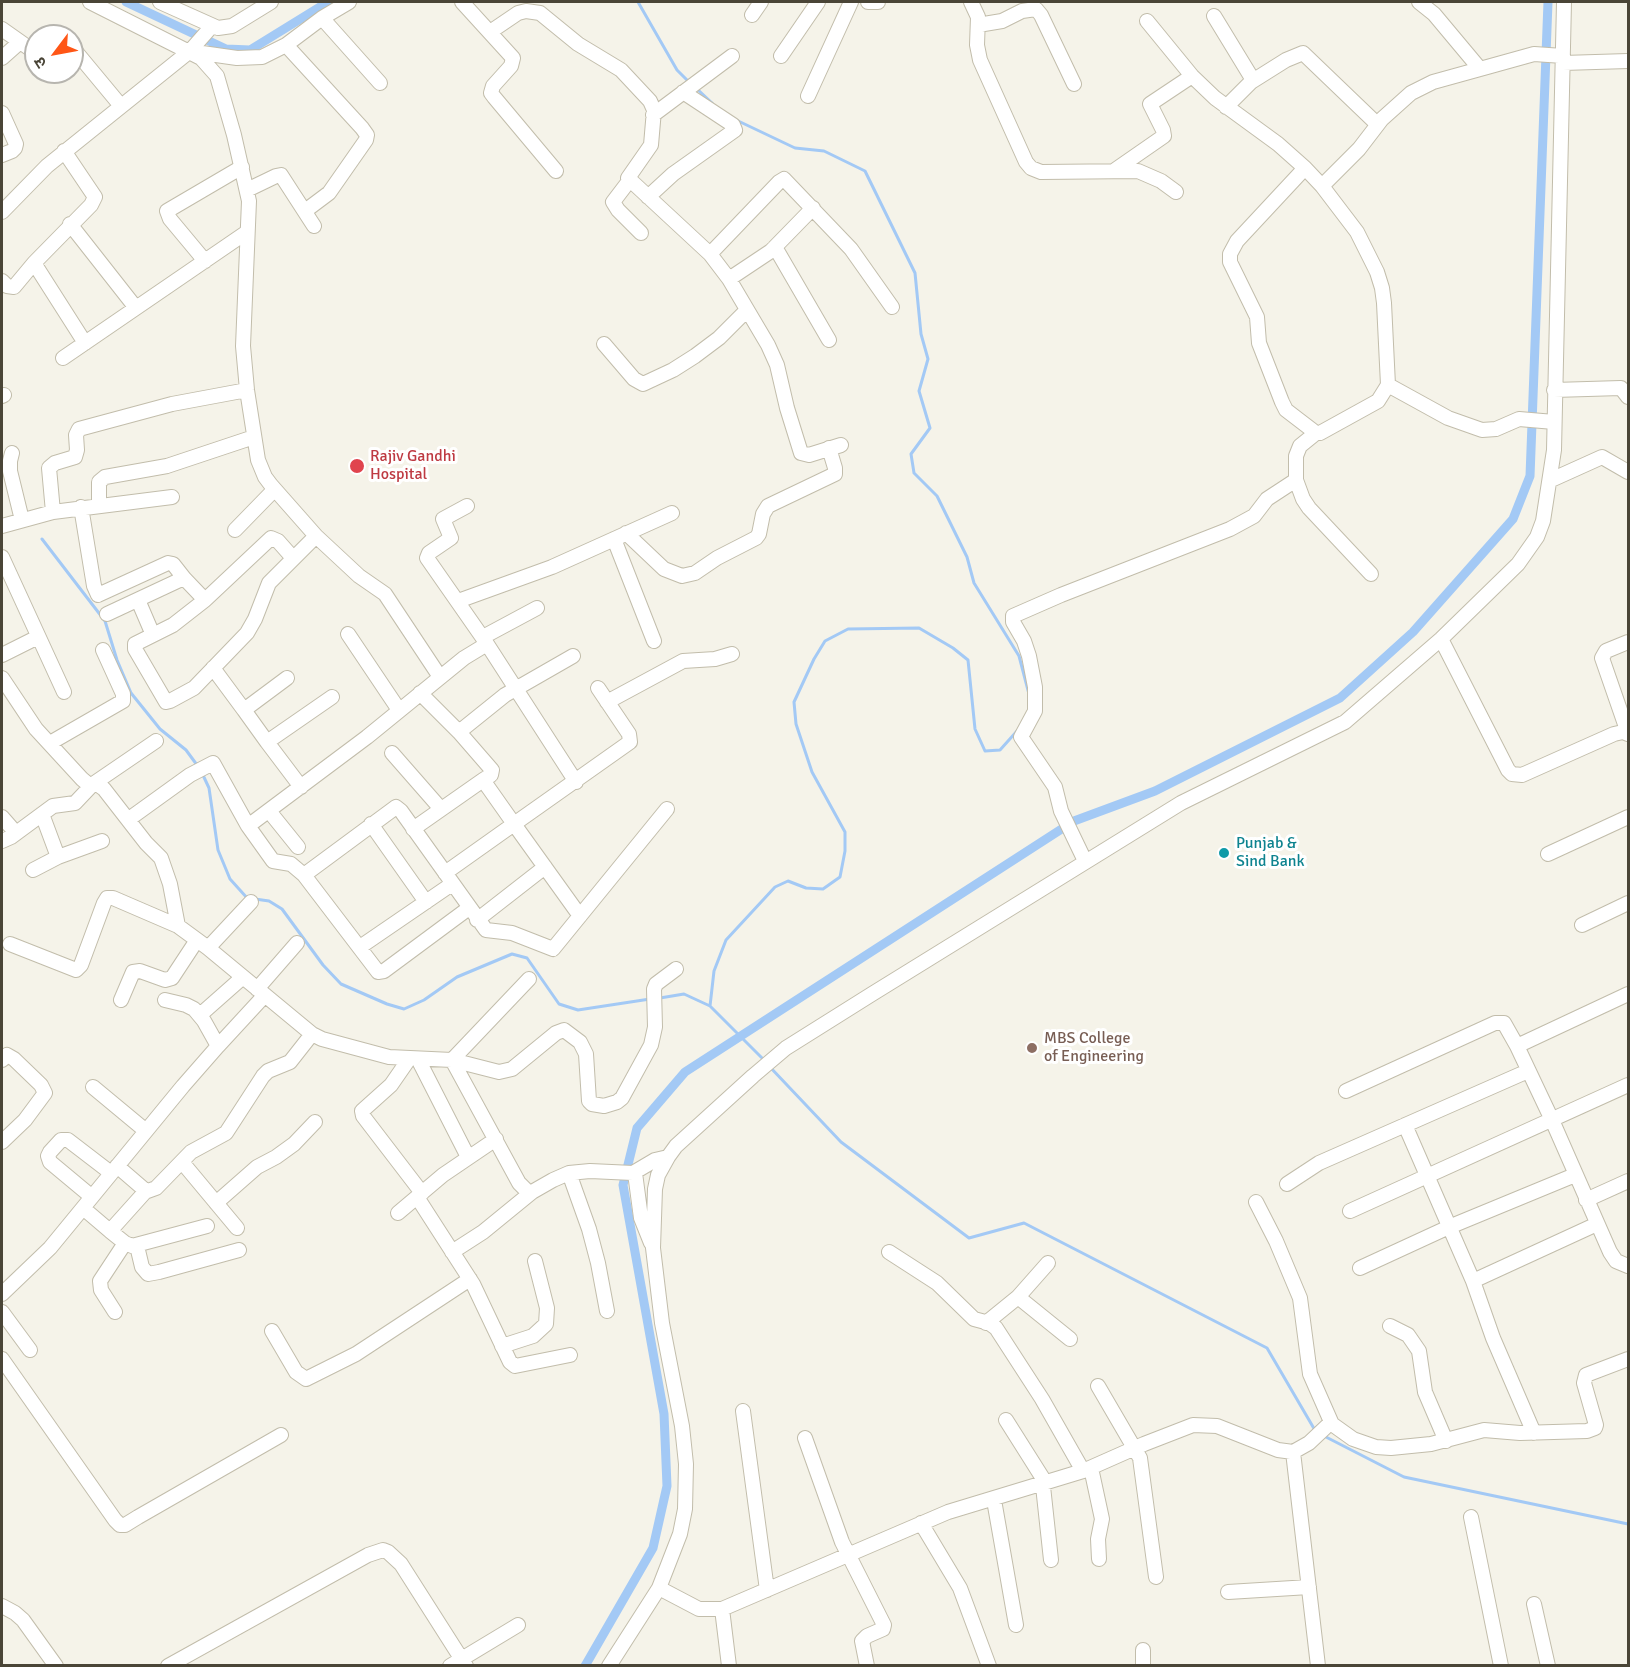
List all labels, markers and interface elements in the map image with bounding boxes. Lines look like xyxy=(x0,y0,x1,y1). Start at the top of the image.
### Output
north arrow xyxy=(24,24,84,84)
text: उ xyxy=(29,53,51,72)
place label: Rajiv Gandhi Hospital xyxy=(370,447,456,485)
marker: Rajiv Gandhi Hospital xyxy=(348,457,366,475)
place label: Punjab & Sind Bank xyxy=(1236,834,1304,872)
marker: Punjab & Sind Bank xyxy=(1217,846,1231,860)
place label: MBS College of Engineering xyxy=(1044,1029,1144,1067)
marker: MBS College of Engineering xyxy=(1025,1041,1039,1055)

